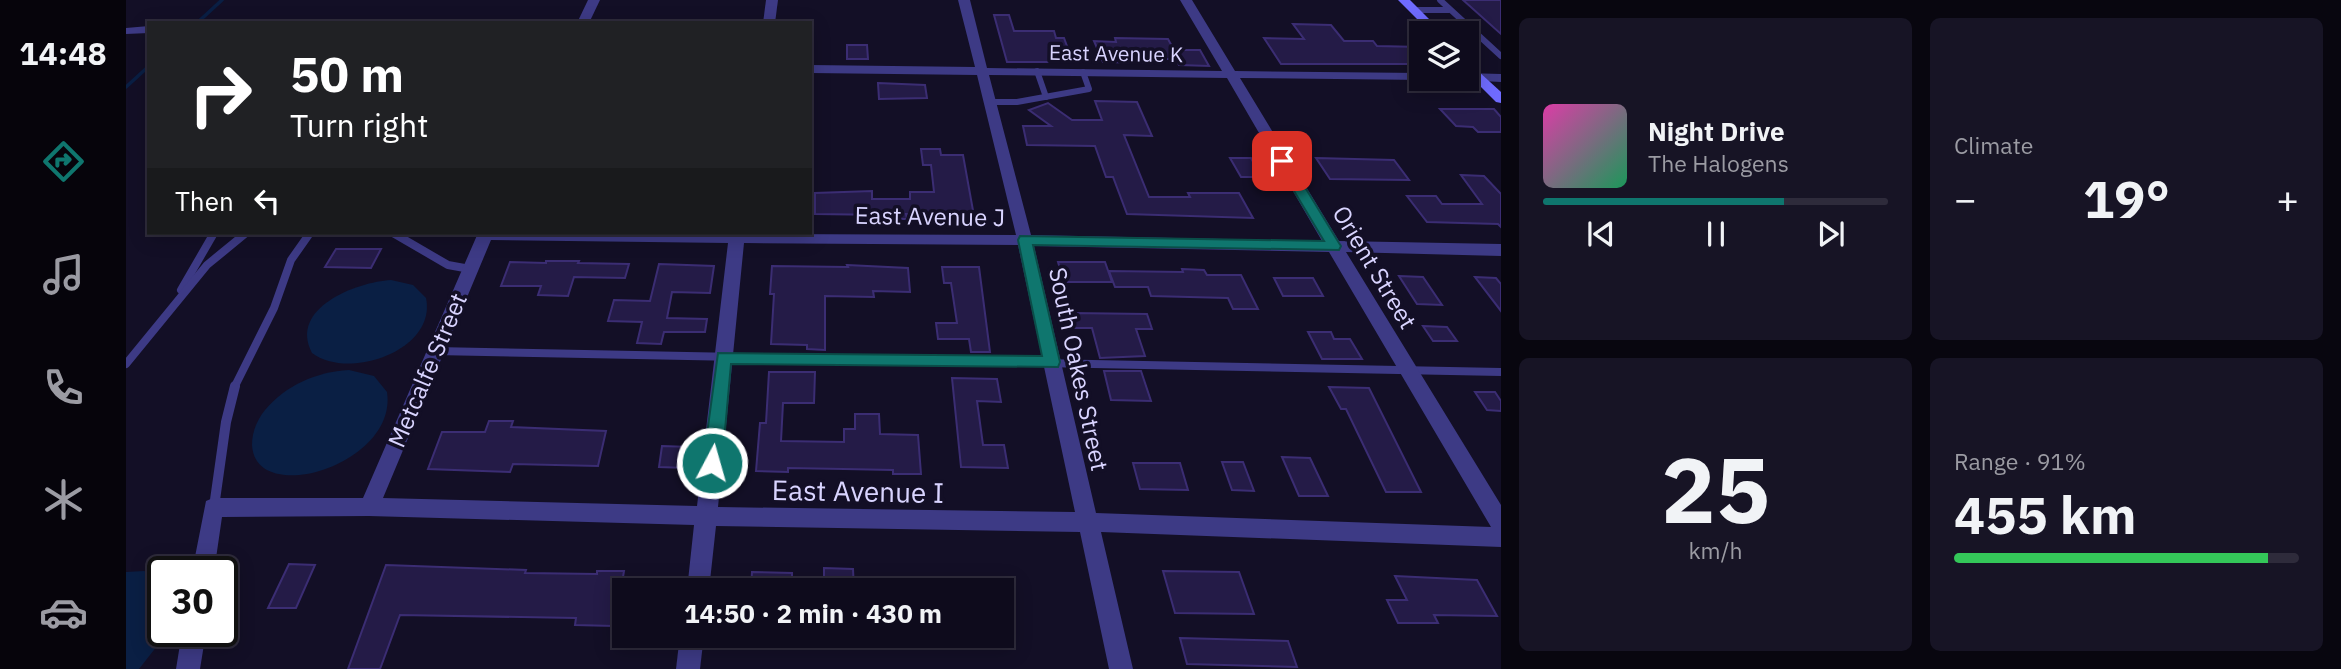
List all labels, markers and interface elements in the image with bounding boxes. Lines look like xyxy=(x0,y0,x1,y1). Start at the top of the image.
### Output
map controls xyxy=(1409,21,1479,91)
button: layers xyxy=(1409,21,1479,91)
text: 14:48 xyxy=(19,32,107,74)
street label: East Avenue K xyxy=(1049,38,1183,68)
text: 50 m xyxy=(290,42,404,105)
icon: right xyxy=(175,49,266,140)
text: Turn right xyxy=(290,104,428,146)
text: Night Drive xyxy=(1648,114,1785,148)
text: Climate xyxy=(1954,130,2033,160)
pin xyxy=(1252,131,1312,191)
icon: directions xyxy=(39,137,88,186)
icon: arrive xyxy=(1263,142,1301,180)
text: The Halogens xyxy=(1648,148,1789,178)
text: 19° xyxy=(2083,165,2170,232)
text: − xyxy=(1954,174,1977,223)
text: + xyxy=(2276,174,2299,223)
icon: left xyxy=(248,182,286,220)
text: Then xyxy=(175,184,234,218)
street label: East Avenue J xyxy=(854,199,1006,233)
street label: Orient Street xyxy=(1326,199,1424,335)
icon: previous xyxy=(1582,215,1620,253)
icon: pause xyxy=(1697,215,1735,253)
icon: next xyxy=(1812,215,1850,253)
icon: music xyxy=(39,250,88,299)
street label: South Oakes Street xyxy=(1042,264,1116,474)
street label: Metcalfe Street xyxy=(380,288,474,452)
icon: phone xyxy=(39,363,88,412)
position arrow xyxy=(675,426,749,500)
text: 25 xyxy=(1661,430,1770,548)
text: Range · 91% xyxy=(1954,446,2086,476)
street label: East Avenue I xyxy=(771,471,945,511)
icon: climate xyxy=(39,475,88,524)
text: 455 km xyxy=(1954,481,2136,548)
text: km/h xyxy=(1688,535,1743,565)
speed limit sign: 30 xyxy=(147,556,238,647)
icon: car xyxy=(39,588,88,637)
text: 14:50 · 2 min · 430 m xyxy=(684,596,942,630)

